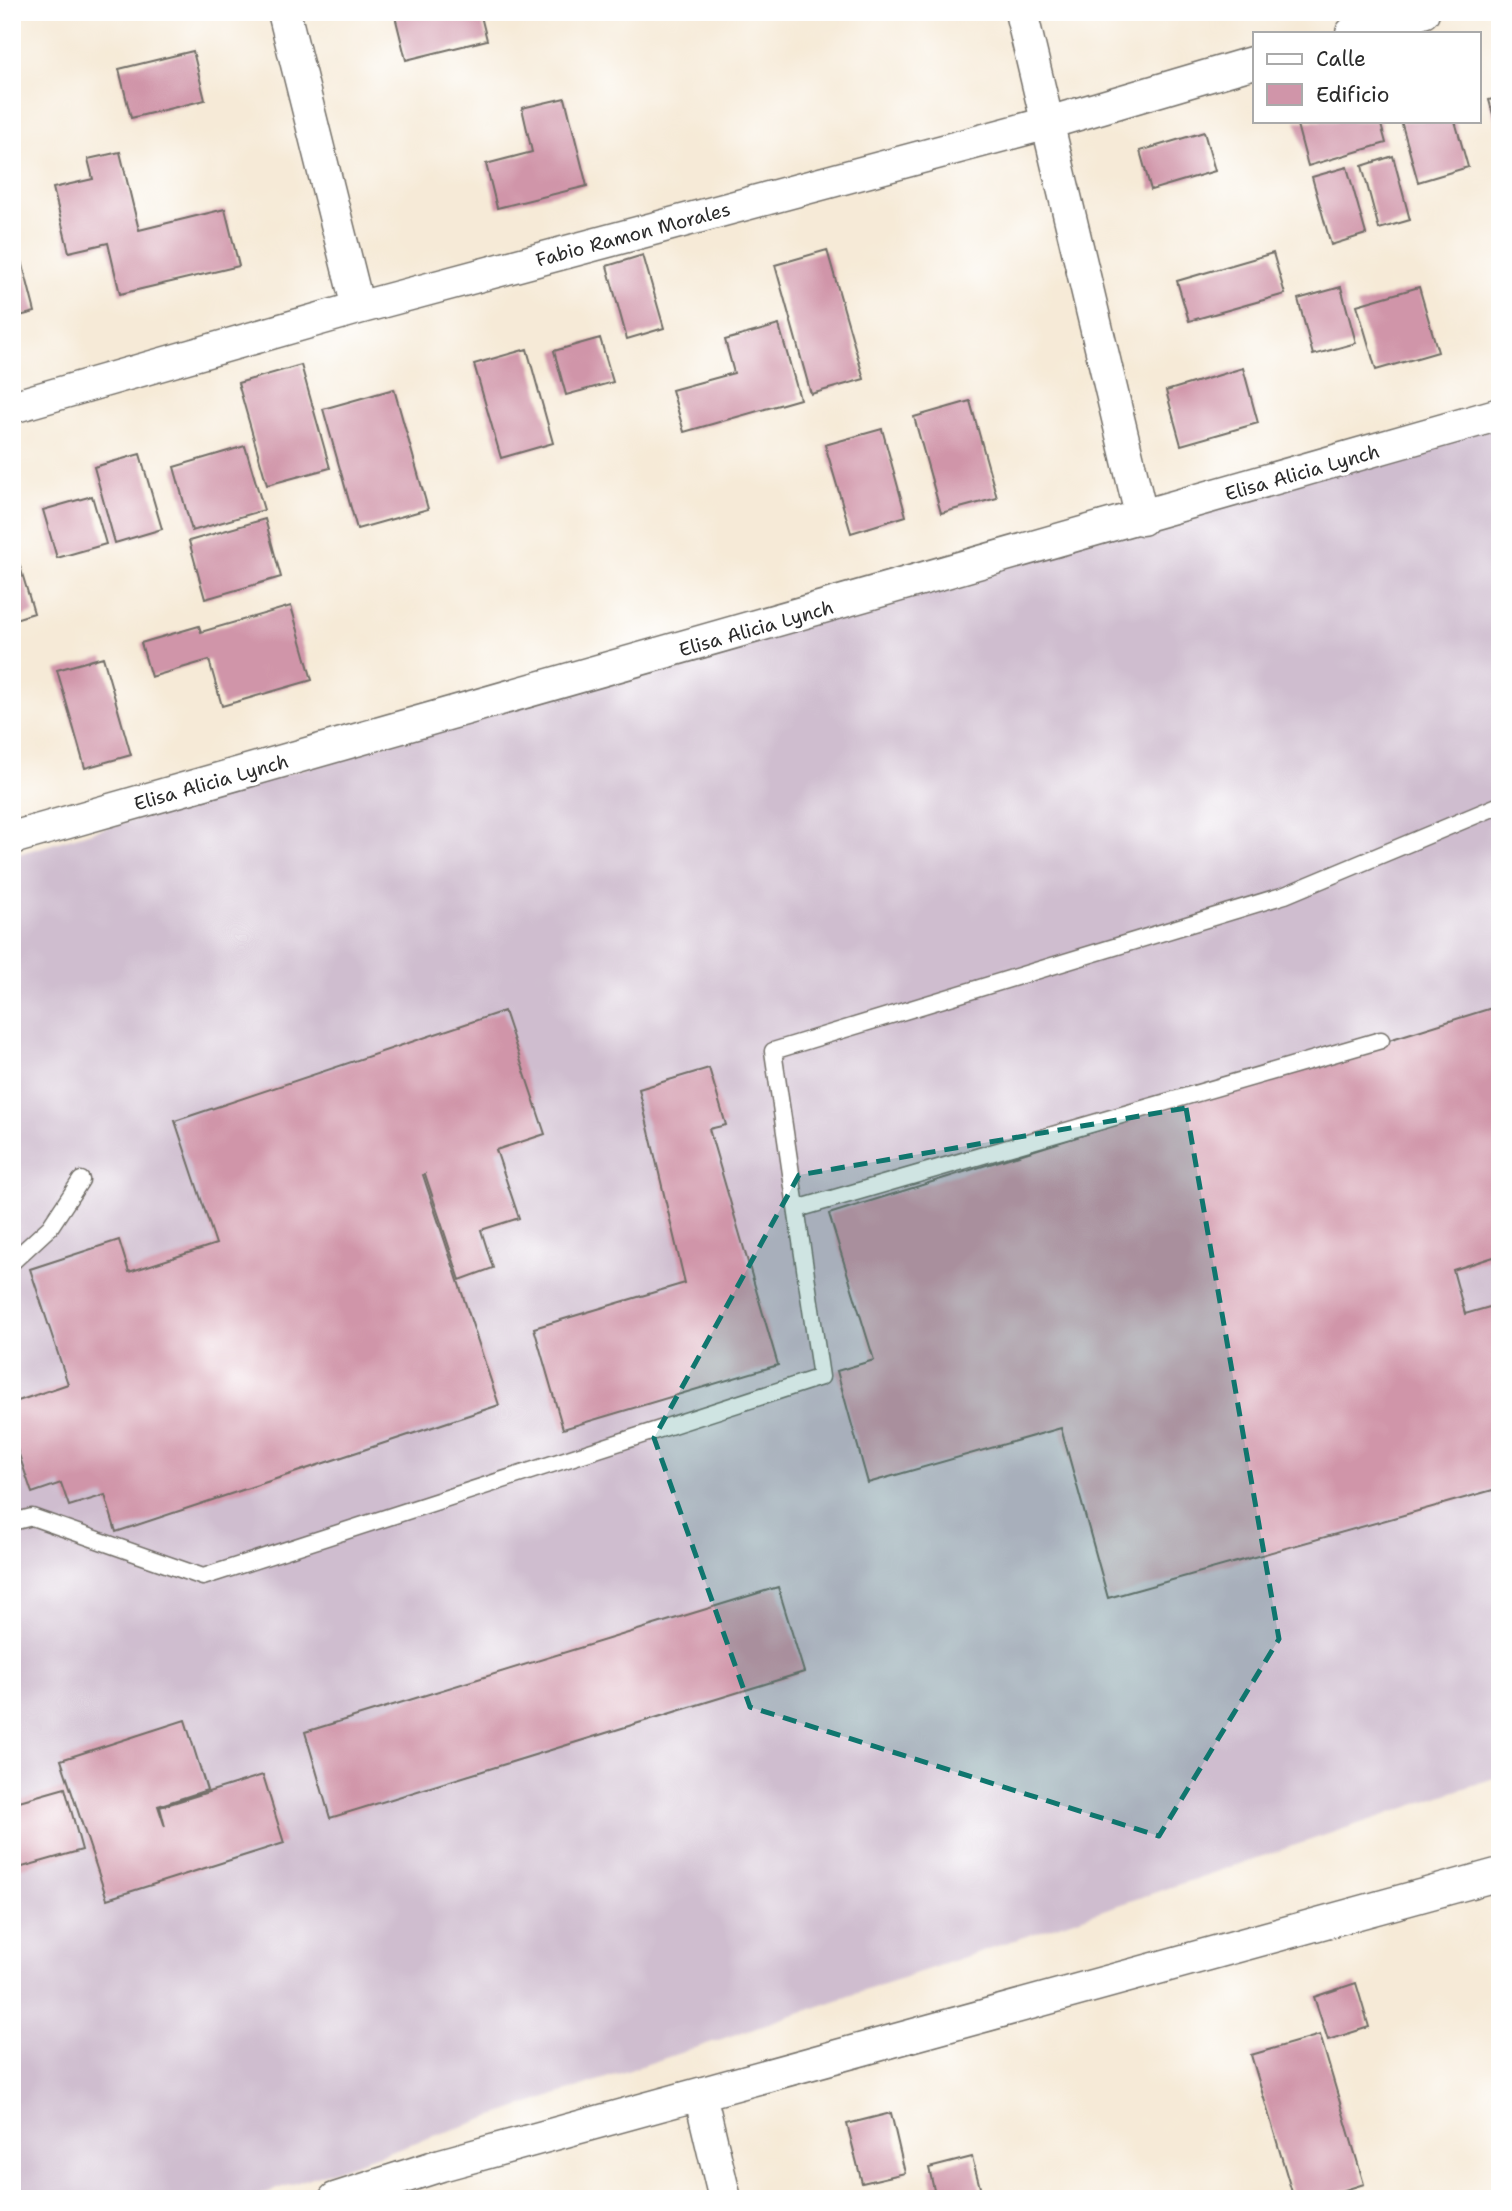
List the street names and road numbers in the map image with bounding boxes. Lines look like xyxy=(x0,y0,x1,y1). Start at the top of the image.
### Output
street label: Fabio Ramon Morales xyxy=(533,196,733,272)
street label: Elisa Alicia Lynch xyxy=(1222,438,1382,506)
street label: Elisa Alicia Lynch xyxy=(676,594,836,662)
street label: Elisa Alicia Lynch xyxy=(131,748,291,816)

